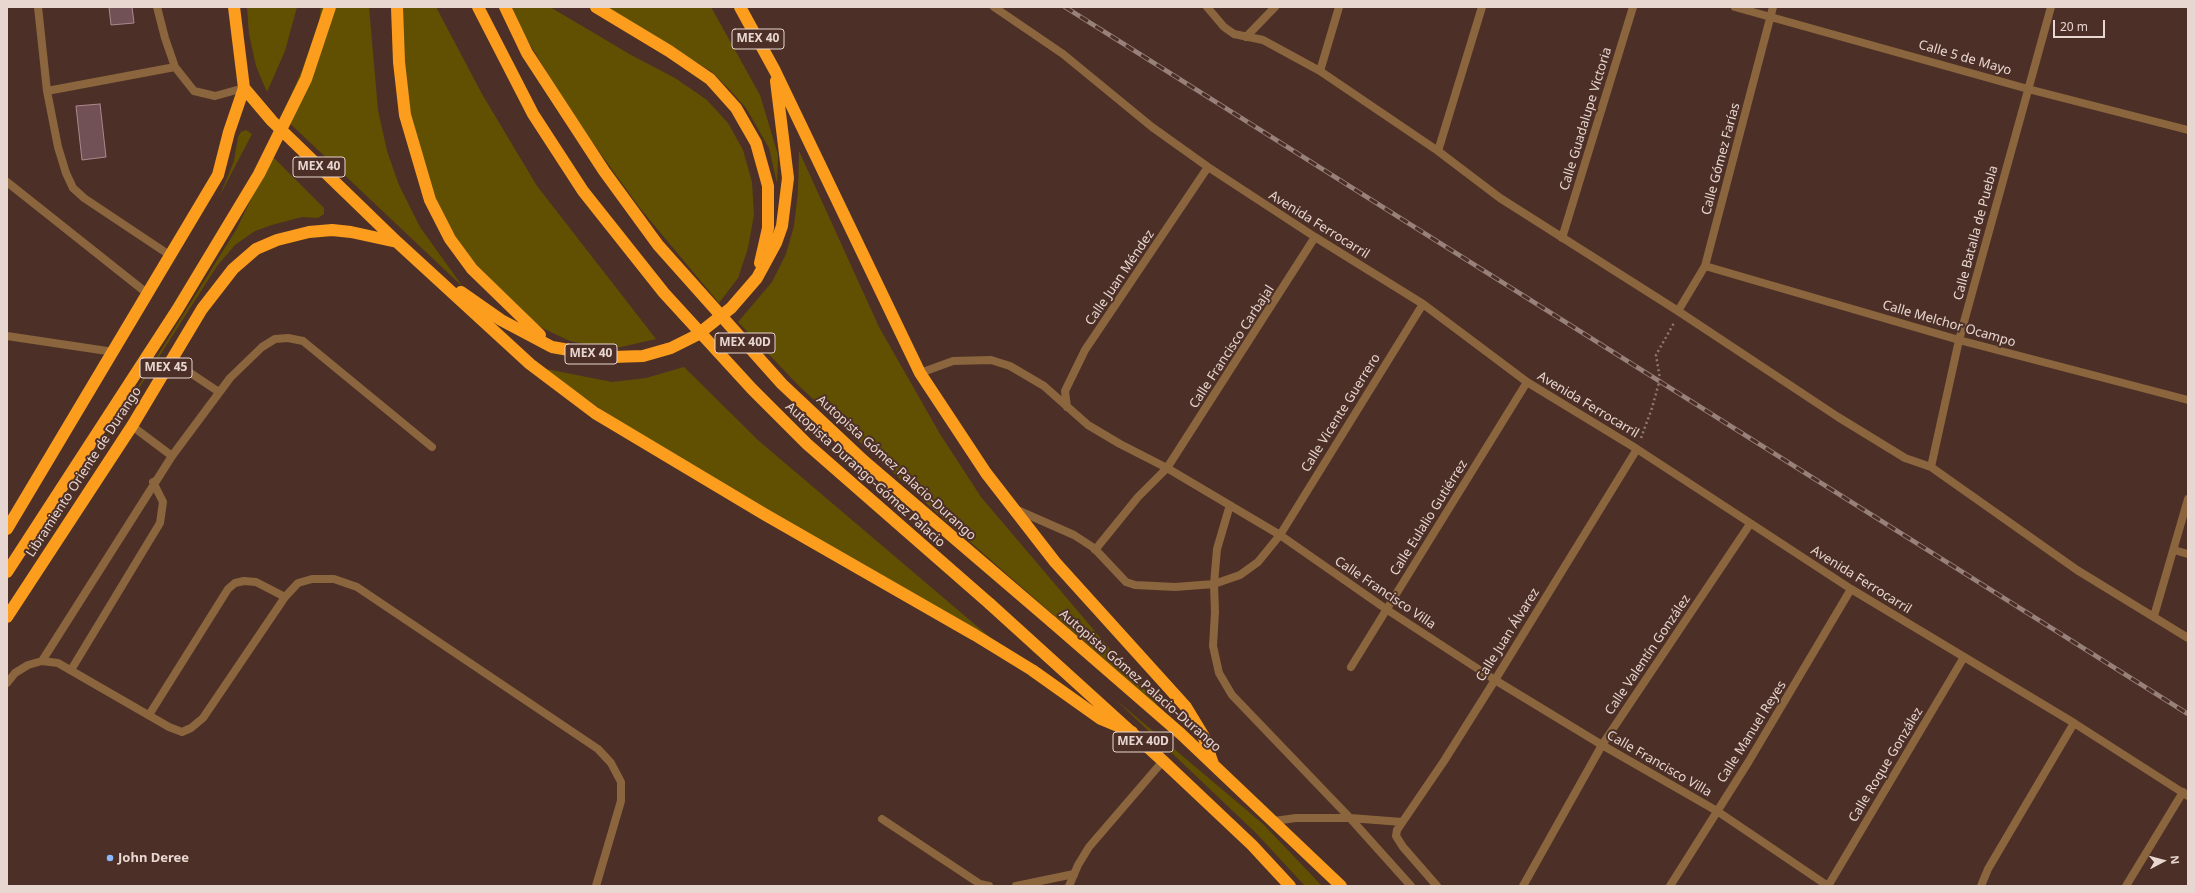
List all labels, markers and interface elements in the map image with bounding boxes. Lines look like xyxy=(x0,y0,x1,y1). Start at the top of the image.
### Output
scale bar xyxy=(2055,12,2107,38)
text: 20 m xyxy=(2060,18,2088,35)
road number: MEX 40 xyxy=(732,29,784,49)
street label: Calle 5 de Mayo xyxy=(1917,37,2013,79)
street label: Calle Guadalupe Victoria xyxy=(1557,45,1615,193)
street label: Calle Gómez Farías xyxy=(1699,101,1743,217)
road number: MEX 40 xyxy=(293,157,345,177)
street label: Calle Batalla de Puebla xyxy=(1951,164,2001,302)
street label: Avenida Ferrocarril xyxy=(1266,188,1372,262)
street label: Calle Juan Méndez xyxy=(1082,227,1158,329)
street label: Calle Francisco Carbajal xyxy=(1186,283,1278,411)
street label: Calle Melchor Ocampo xyxy=(1881,297,2017,351)
road number: MEX 40D xyxy=(715,333,775,353)
road number: MEX 40 xyxy=(565,344,617,364)
street label: Calle Vicente Guerrero xyxy=(1298,351,1384,475)
road number: MEX 45 xyxy=(140,358,192,378)
street label: Avenida Ferrocarril xyxy=(1534,369,1642,441)
street label: Libramiento Oriente de Durango xyxy=(23,384,145,560)
street label: Autopista Gómez Palacio-Durango xyxy=(813,392,979,544)
street label: Autopista Durango-Gómez Palacio xyxy=(782,399,948,551)
street label: Calle Eulalio Gutiérrez xyxy=(1387,457,1471,579)
street label: Avenida Ferrocarril xyxy=(1808,543,1914,617)
street label: Calle Francisco Villa xyxy=(1331,553,1439,633)
street label: Calle Juan Álvarez xyxy=(1473,585,1543,685)
street label: Calle Valentín González xyxy=(1602,592,1694,718)
street label: Autopista Gómez Palacio-Durango xyxy=(1056,606,1224,756)
street label: Calle Manuel Reyes xyxy=(1714,678,1790,786)
street label: Calle Roque González xyxy=(1846,705,1926,825)
street label: Calle Francisco Villa xyxy=(1604,728,1714,800)
road number: MEX 40D xyxy=(1113,732,1173,752)
north arrow xyxy=(2143,841,2183,881)
place label: John Deree xyxy=(118,850,189,866)
marker: John Deree xyxy=(105,853,115,863)
text: N xyxy=(2168,854,2183,865)

